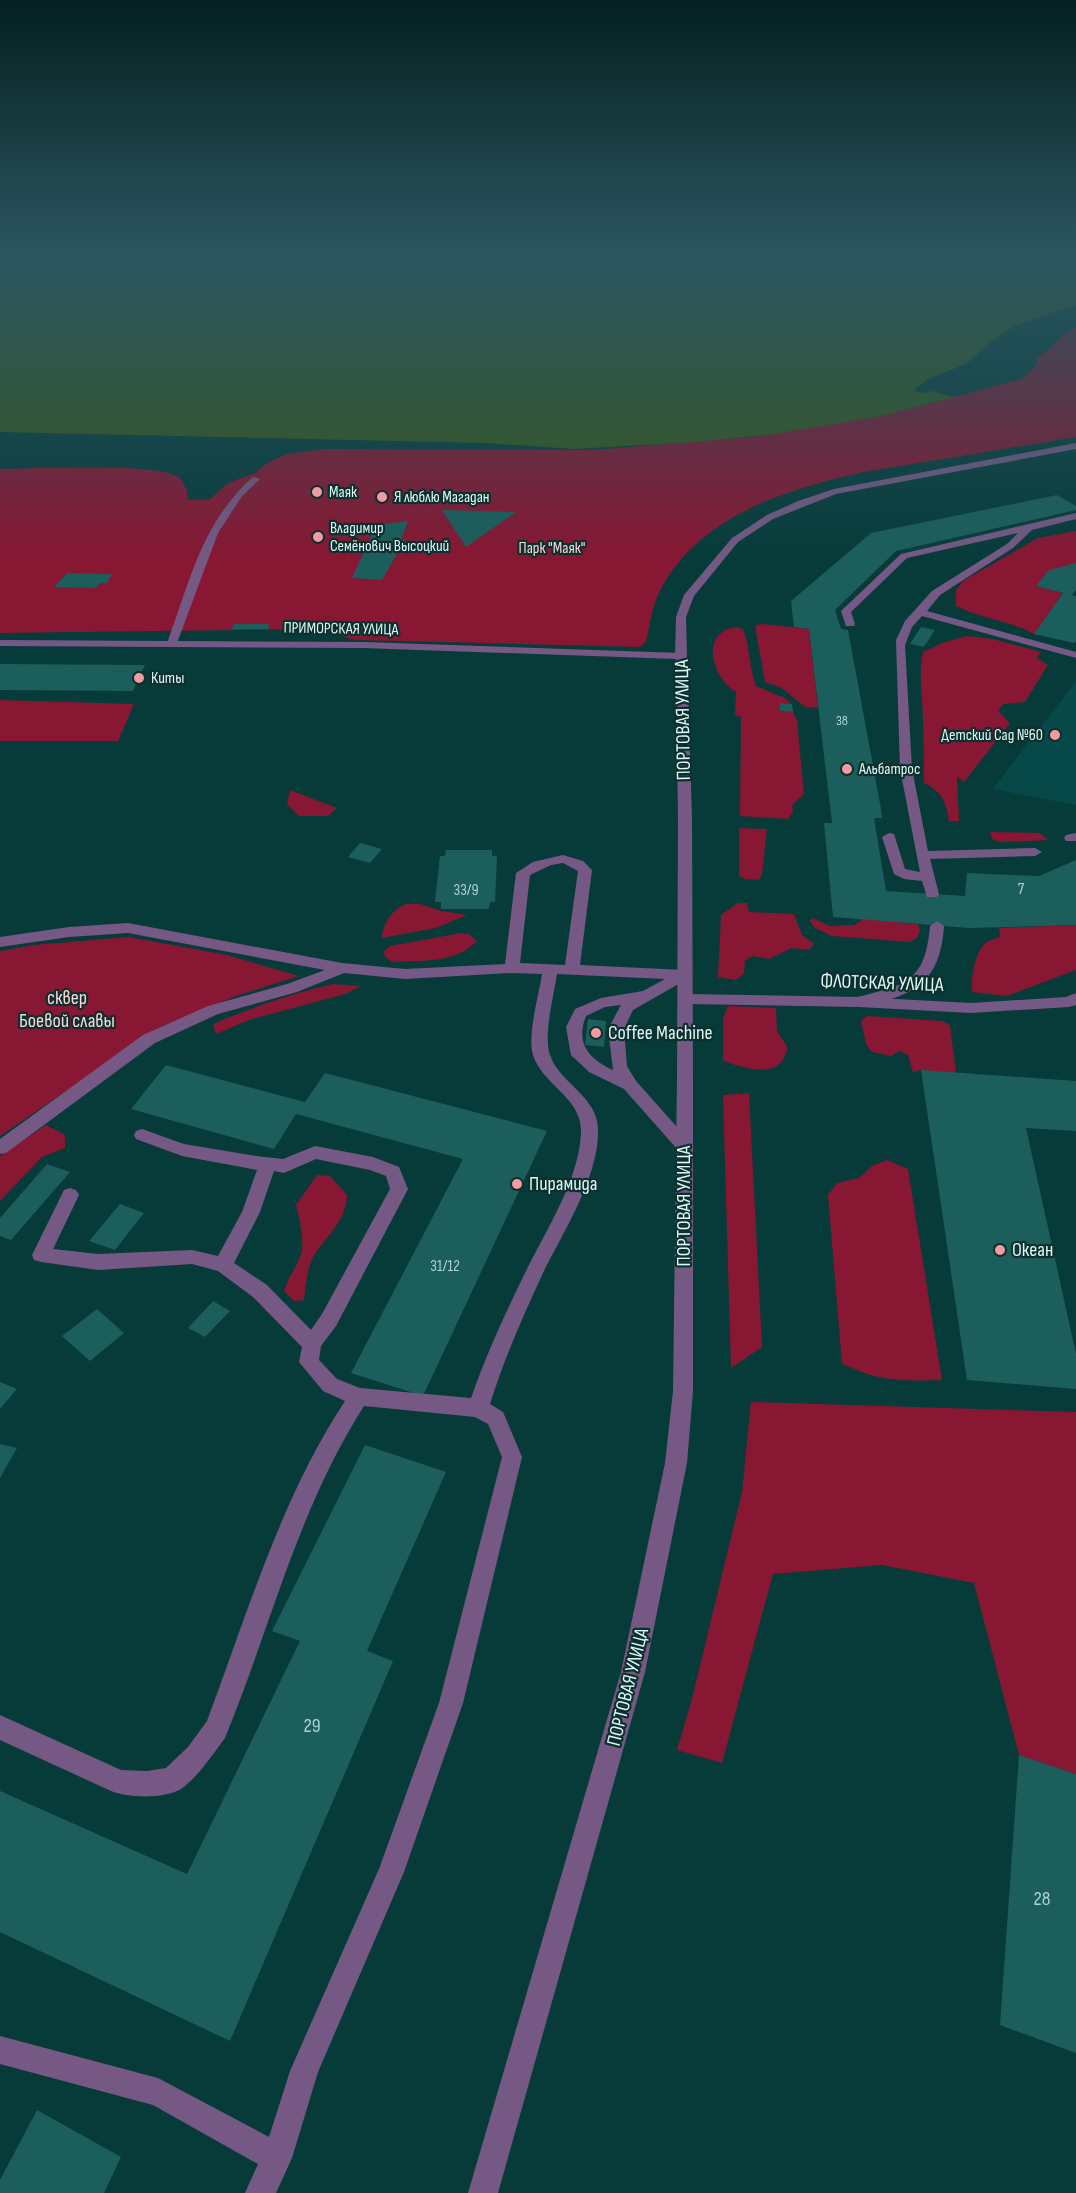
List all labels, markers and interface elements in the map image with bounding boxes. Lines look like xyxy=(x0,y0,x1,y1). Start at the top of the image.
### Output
place label: Маяк xyxy=(329,483,358,502)
marker: Маяк xyxy=(310,485,324,499)
place label: Я люблю Магадан xyxy=(394,488,490,507)
marker: Я люблю Магадан xyxy=(375,490,389,504)
place label: Владимир Семёнович Высоцкий xyxy=(330,519,449,556)
marker: Владимир Семёнович Высоцкий xyxy=(311,530,325,544)
park label: Парк "Маяк" xyxy=(519,539,585,558)
street label: ПРИМОРСКАЯ УЛИЦА xyxy=(283,618,399,640)
street label: ПОРТОВАЯ УЛИЦА xyxy=(670,659,696,781)
place label: Киты xyxy=(151,669,184,688)
marker: Киты xyxy=(132,671,146,685)
house number: 38 xyxy=(836,712,848,729)
place label: Детский Сад №60 xyxy=(941,726,1043,745)
marker: Детский Сад №60 xyxy=(1048,728,1062,742)
place label: Альбатрос xyxy=(858,760,920,779)
marker: Альбатрос xyxy=(840,762,854,776)
house number: 7 xyxy=(1018,880,1025,899)
house number: 33/9 xyxy=(453,881,479,900)
street label: ФЛОТСКАЯ УЛИЦА xyxy=(820,969,944,997)
park label: сквер Боевой славы xyxy=(19,986,115,1033)
place label: Coffee Machine xyxy=(608,1021,713,1045)
marker: Coffee Machine xyxy=(589,1026,603,1040)
street label: ПОРТОВАЯ УЛИЦА xyxy=(672,1145,696,1266)
place label: Пирамида xyxy=(529,1172,598,1196)
marker: Пирамида xyxy=(510,1177,524,1191)
place label: Океан xyxy=(1012,1238,1053,1262)
marker: Океан xyxy=(993,1243,1007,1257)
house number: 31/12 xyxy=(430,1257,460,1276)
street label: ПОРТОВАЯ УЛИЦА xyxy=(602,1625,654,1749)
house number: 29 xyxy=(303,1714,321,1738)
house number: 28 xyxy=(1034,1887,1051,1911)

